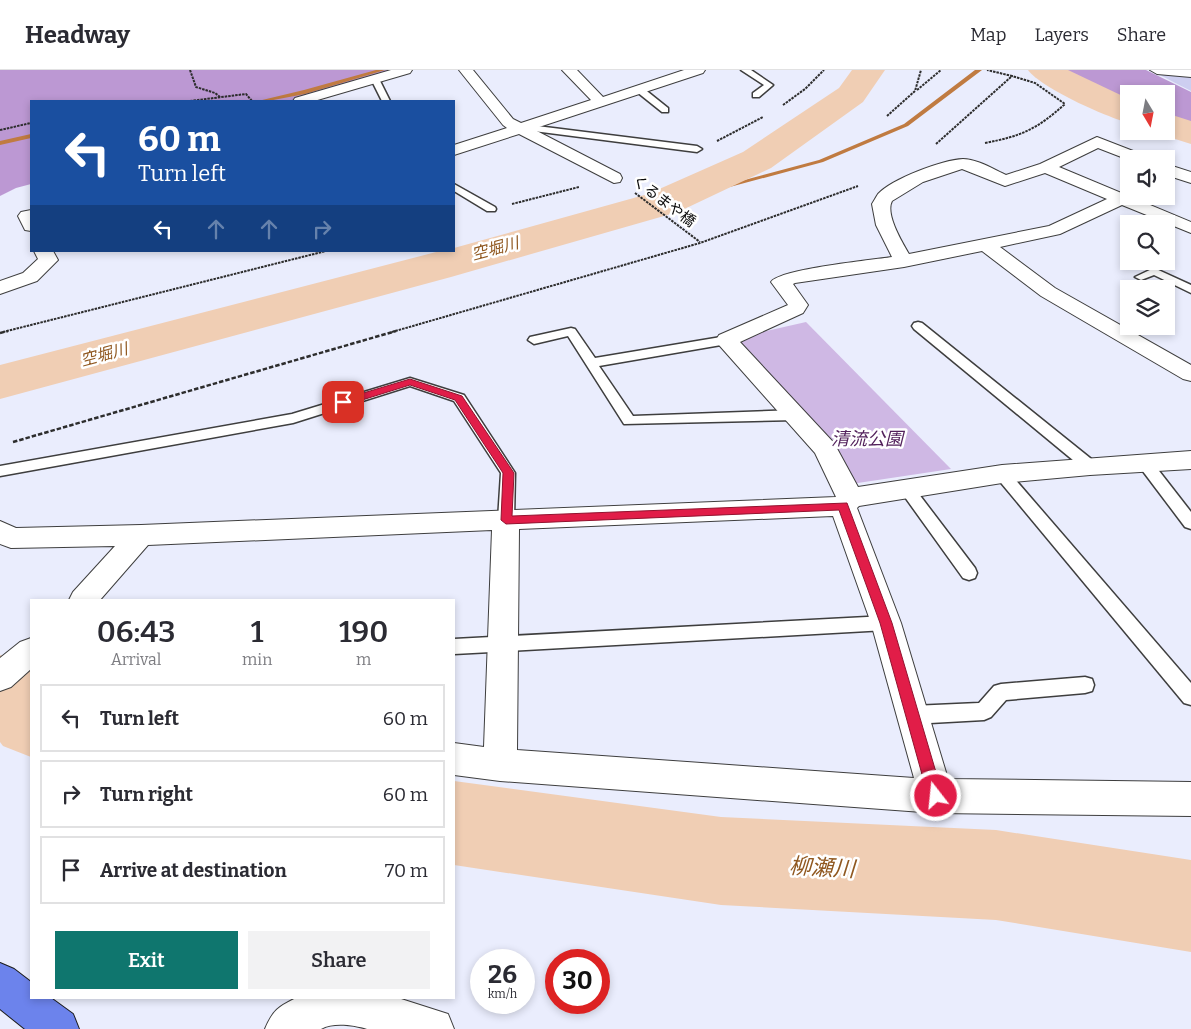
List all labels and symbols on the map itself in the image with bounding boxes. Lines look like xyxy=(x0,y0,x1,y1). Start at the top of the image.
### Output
north arrow xyxy=(1120,85,1175,140)
street label: くるまや橋 xyxy=(629,171,699,231)
water label: 空堀川 xyxy=(469,233,523,264)
water label: 空堀川 xyxy=(78,339,132,370)
pin xyxy=(322,381,364,423)
park label: 清流公園 xyxy=(831,428,906,450)
position arrow xyxy=(909,769,961,821)
water label: 柳瀬川 xyxy=(788,852,858,883)
speed limit sign: 30 xyxy=(545,949,610,1014)

